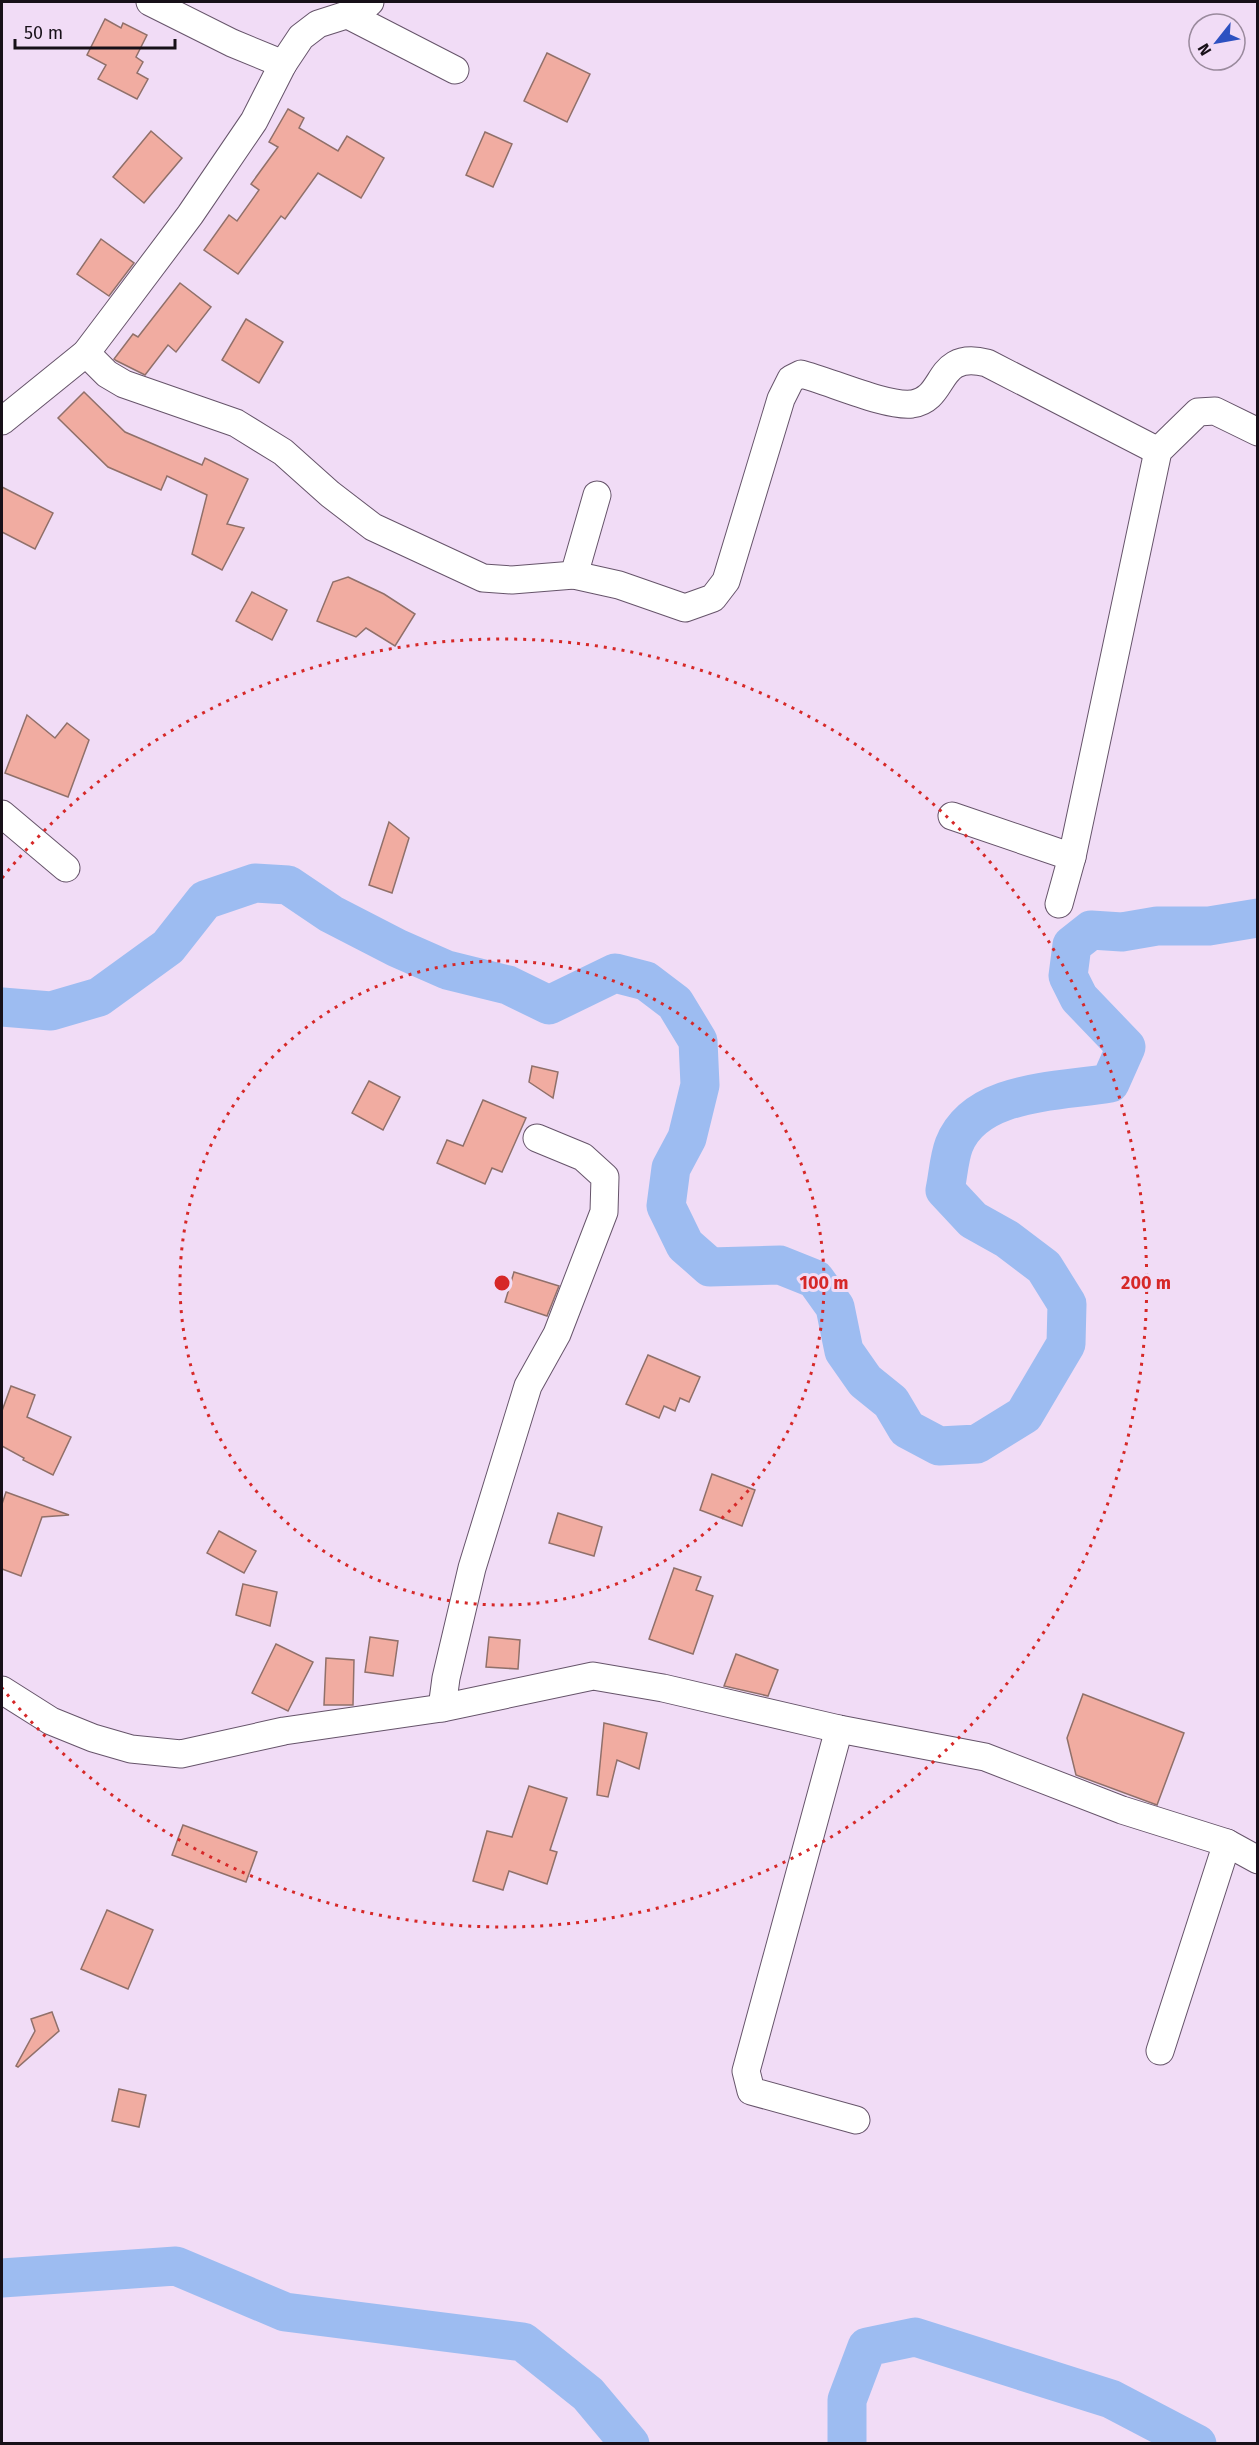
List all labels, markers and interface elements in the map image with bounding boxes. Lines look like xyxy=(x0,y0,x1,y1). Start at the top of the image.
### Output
scale bar xyxy=(15,12,176,50)
north arrow xyxy=(1187,12,1247,72)
text: 50 m xyxy=(24,22,63,44)
text: N xyxy=(1194,40,1215,59)
text: 100 m xyxy=(800,1272,848,1294)
text: 200 m xyxy=(1121,1272,1171,1294)
centre of rings xyxy=(492,1273,512,1293)

